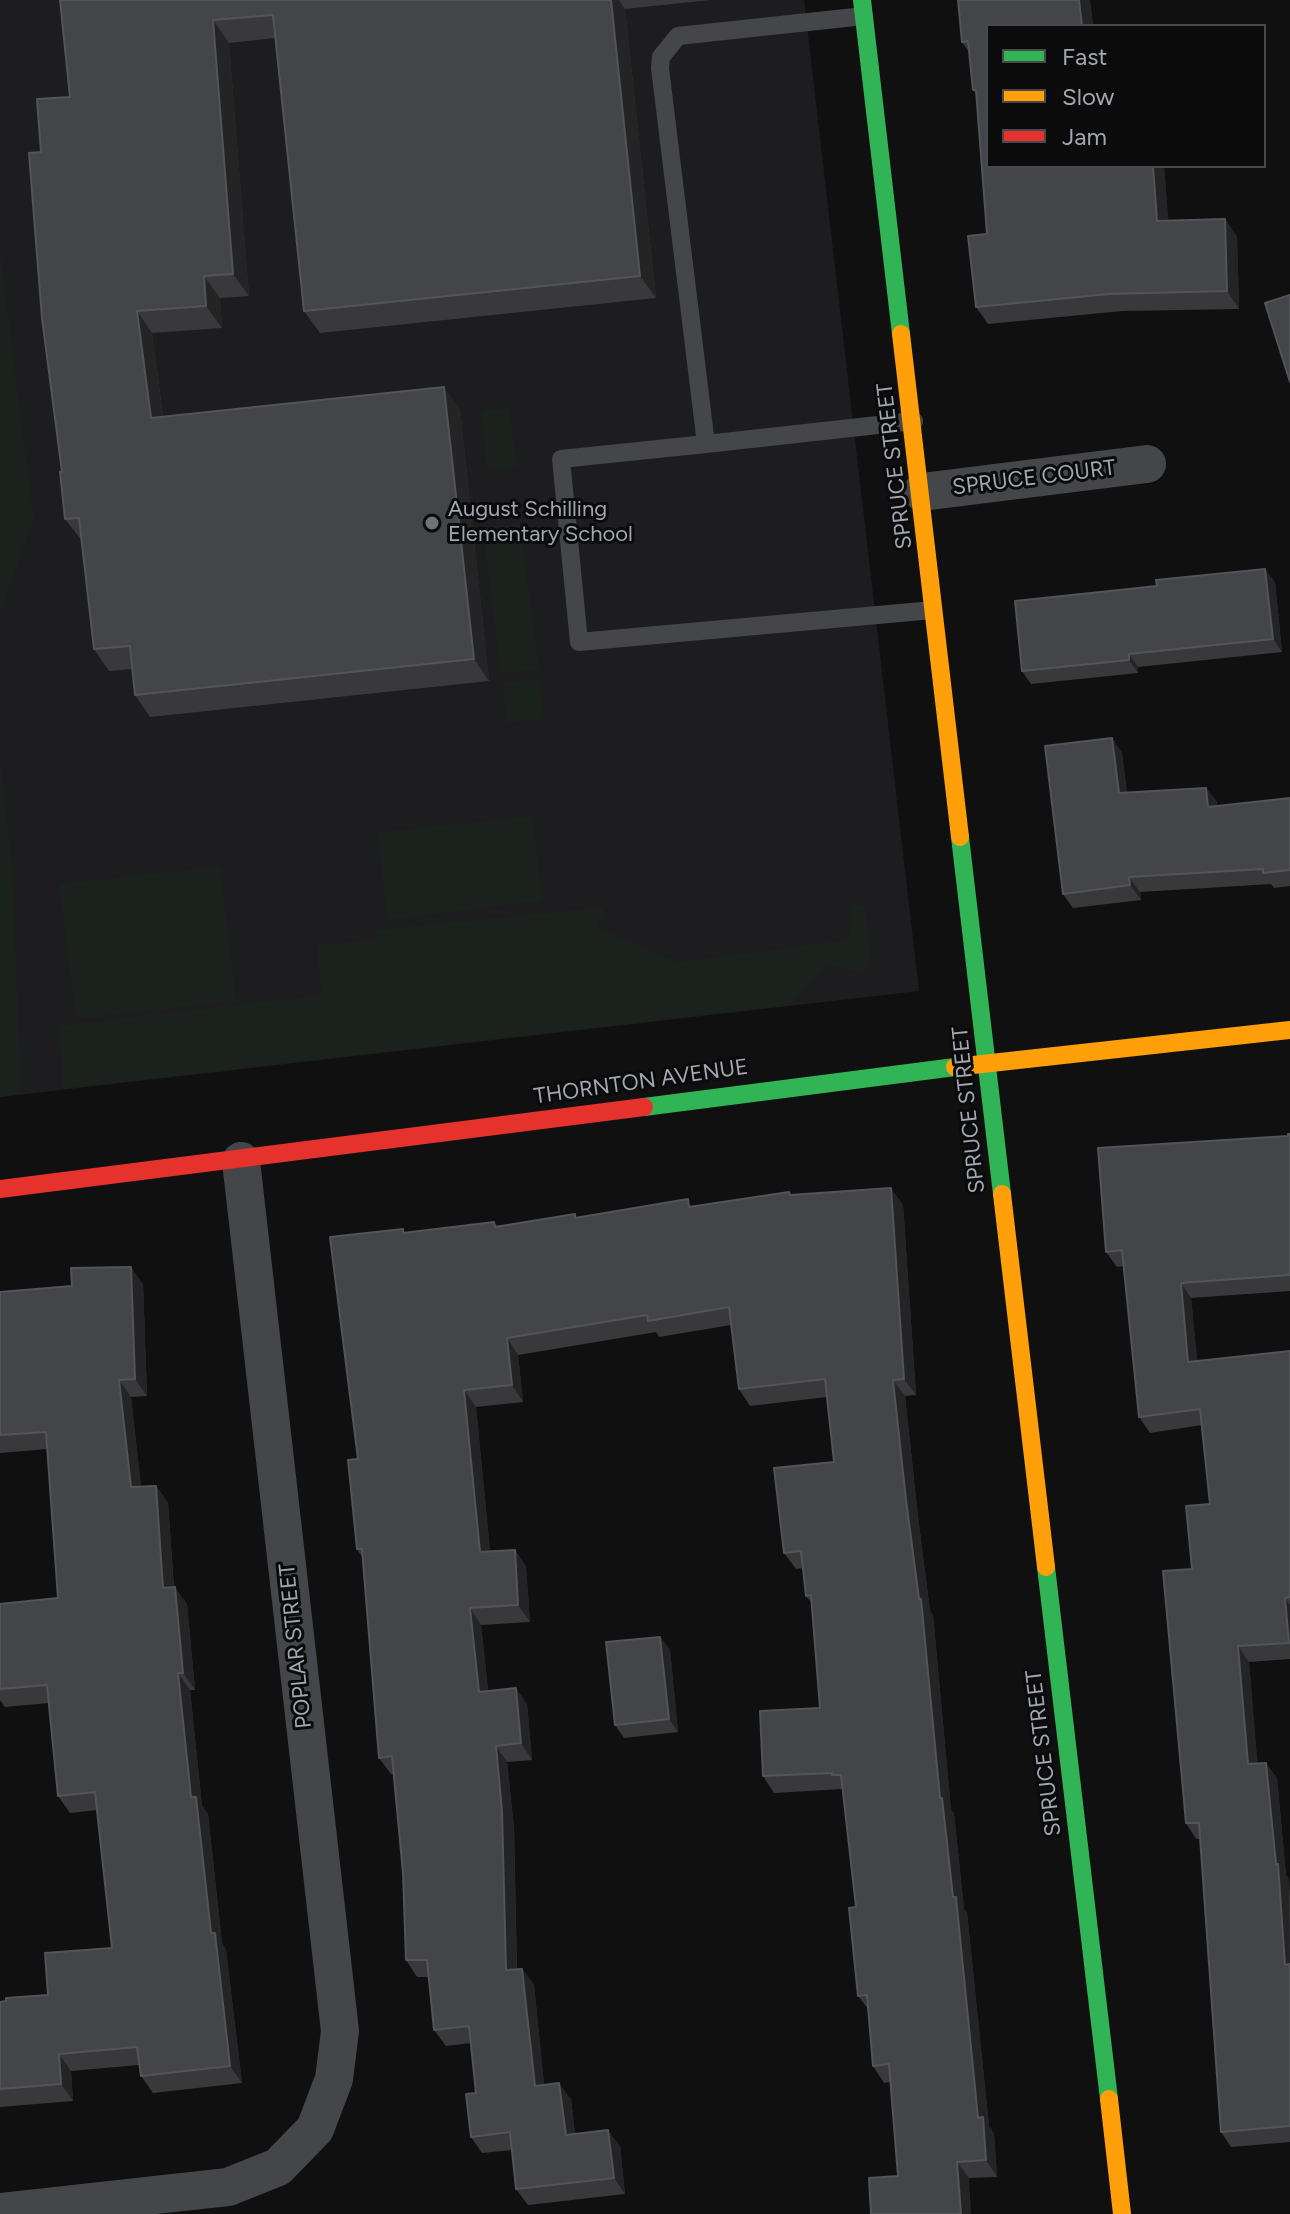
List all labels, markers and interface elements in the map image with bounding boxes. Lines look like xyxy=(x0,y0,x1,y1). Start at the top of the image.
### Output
legend xyxy=(986,24,1266,168)
text: Fast xyxy=(1062,42,1107,71)
text: Slow xyxy=(1062,82,1114,111)
text: Jam xyxy=(1062,122,1107,151)
street label: SPRUCE STREET xyxy=(872,381,918,551)
street label: SPRUCE COURT xyxy=(951,455,1117,501)
place label: August Schilling Elementary School xyxy=(448,497,633,548)
marker: August Schilling Elementary School xyxy=(423,514,441,532)
street label: SPRUCE STREET xyxy=(947,1025,991,1195)
street label: THORNTON AVENUE xyxy=(532,1054,750,1110)
street label: POPLAR STREET xyxy=(274,1562,318,1730)
street label: SPRUCE STREET xyxy=(1021,1668,1067,1838)

